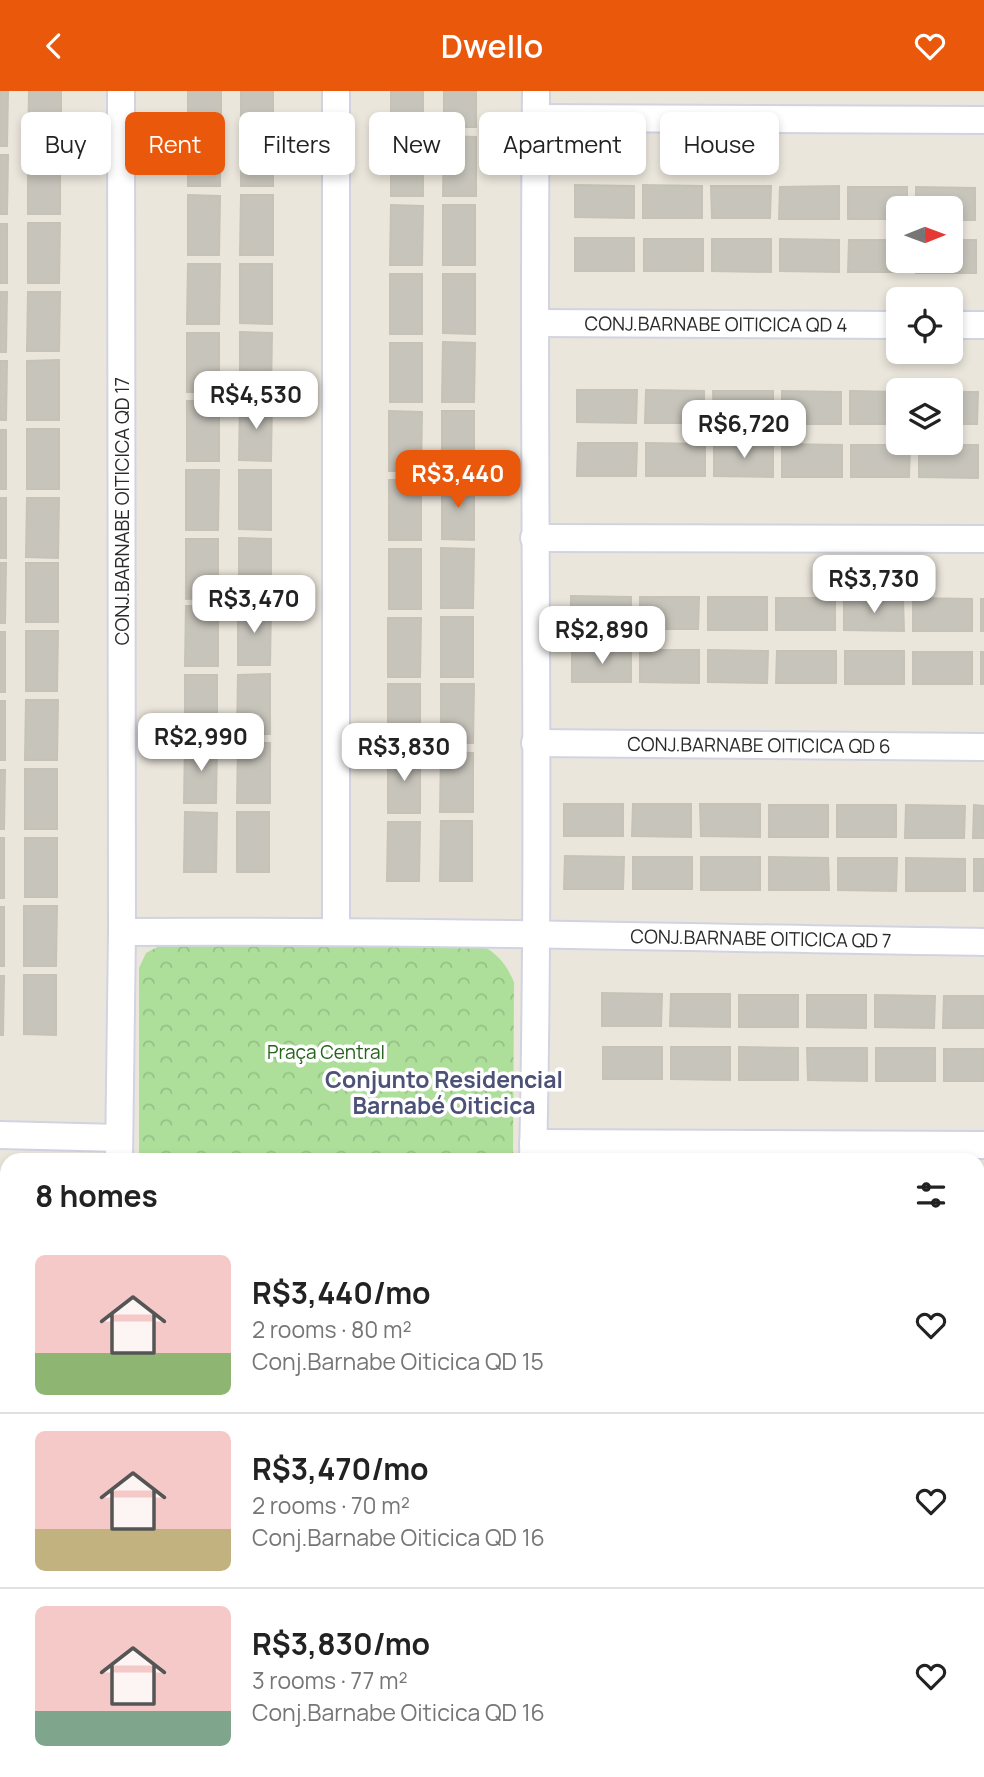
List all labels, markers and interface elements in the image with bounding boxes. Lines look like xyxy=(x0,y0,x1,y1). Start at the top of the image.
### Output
text: Dwello xyxy=(441,24,543,68)
icon: back xyxy=(35,27,73,65)
icon: heart xyxy=(911,27,949,65)
chip: Buy xyxy=(21,112,111,175)
chip: Rent xyxy=(125,112,225,175)
chip: Filters xyxy=(239,112,355,175)
chip: New xyxy=(369,112,465,175)
chip: Apartment xyxy=(479,112,646,175)
chip: House xyxy=(660,112,779,175)
north arrow xyxy=(886,196,962,273)
map controls xyxy=(886,196,963,455)
button: locate xyxy=(886,287,963,364)
street label: CONJ.BARNABE OITICICA QD 4 xyxy=(585,310,847,338)
pin: R$4,530 xyxy=(191,371,321,431)
street label: CONJ.BARNABE OITICICA QD 17 xyxy=(109,377,135,645)
text: R$4,530 xyxy=(210,378,302,410)
button: layers xyxy=(886,378,963,455)
pin: R$6,720 xyxy=(679,401,809,460)
text: R$6,720 xyxy=(698,407,790,439)
pin: R$3,440 xyxy=(393,451,523,510)
text: R$3,440 xyxy=(412,457,504,489)
pin: R$3,730 xyxy=(809,555,939,615)
text: R$3,730 xyxy=(829,562,919,594)
pin: R$3,470 xyxy=(189,575,319,635)
text: R$3,470 xyxy=(208,582,300,614)
pin: R$2,890 xyxy=(537,607,667,666)
text: R$2,890 xyxy=(555,613,649,645)
pin: R$2,990 xyxy=(136,713,266,773)
text: R$2,990 xyxy=(154,720,248,752)
pin: R$3,830 xyxy=(339,723,469,783)
text: R$3,830 xyxy=(358,730,450,762)
street label: CONJ.BARNABE OITICICA QD 6 xyxy=(627,731,891,759)
street label: CONJ.BARNABE OITICICA QD 7 xyxy=(630,923,892,954)
park label: Praça Central xyxy=(267,1039,385,1065)
district label: Conjunto Residencial Barnabé Oiticica xyxy=(325,1063,563,1121)
text: 8 homes xyxy=(35,1175,158,1216)
icon: filters xyxy=(912,1176,950,1214)
text: R$3,440/mo xyxy=(252,1272,430,1313)
icon: home xyxy=(91,1283,175,1367)
icon: heart xyxy=(912,1306,950,1344)
text: 2 rooms · 80 m² xyxy=(252,1313,412,1345)
text: Conj.Barnabe Oiticica QD 15 xyxy=(252,1345,544,1377)
text: R$3,470/mo xyxy=(252,1448,429,1489)
icon: home xyxy=(91,1459,175,1543)
icon: heart xyxy=(912,1482,950,1520)
text: 2 rooms · 70 m² xyxy=(252,1489,410,1521)
text: Conj.Barnabe Oiticica QD 16 xyxy=(252,1521,545,1553)
text: R$3,830/mo xyxy=(252,1623,430,1664)
icon: home xyxy=(91,1634,175,1718)
icon: heart xyxy=(912,1657,950,1695)
text: 3 rooms · 77 m² xyxy=(252,1664,408,1696)
text: Conj.Barnabe Oiticica QD 16 xyxy=(252,1696,545,1728)

